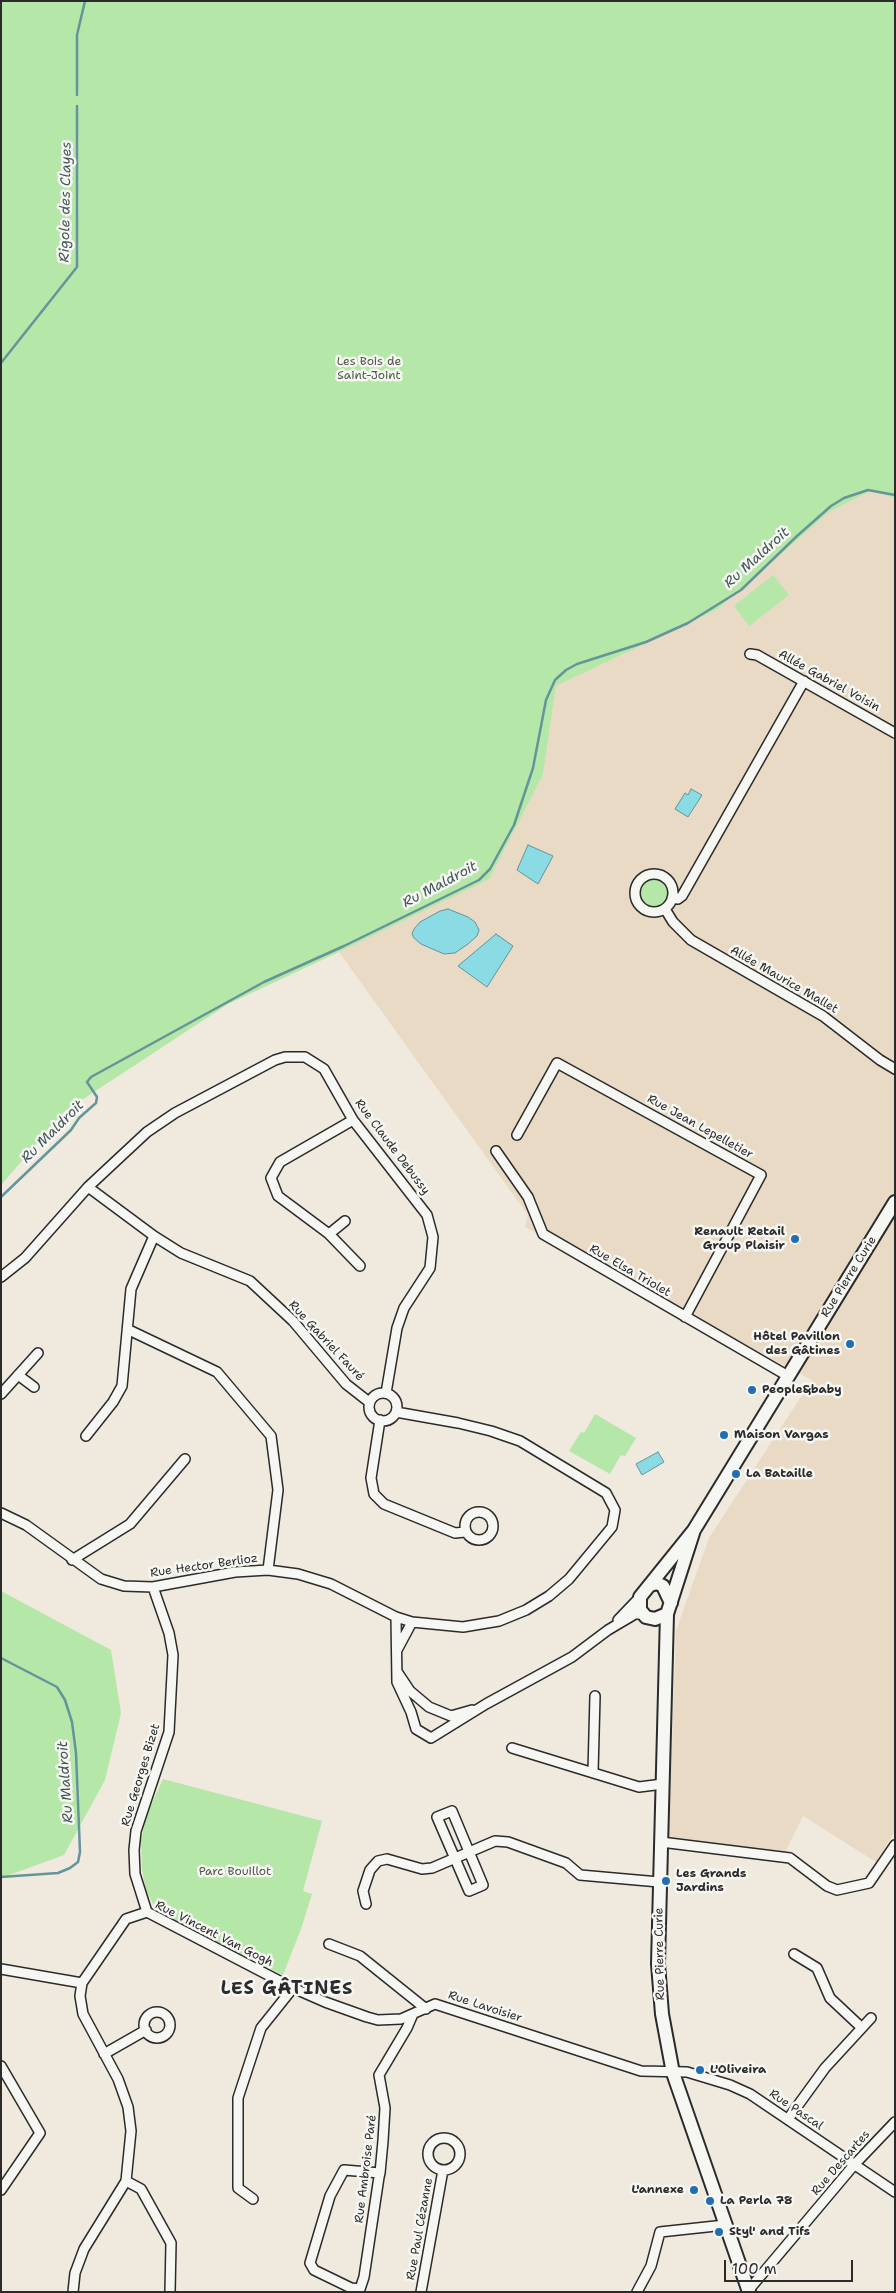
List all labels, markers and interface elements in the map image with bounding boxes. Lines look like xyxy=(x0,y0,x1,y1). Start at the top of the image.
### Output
water label: Rigole des Clayes xyxy=(57,142,75,262)
park label: Les Bois de Saint-Joint xyxy=(337,355,401,383)
water label: Ru Maldroit xyxy=(721,524,793,592)
street label: Allée Gabriel Voisin xyxy=(776,647,882,715)
water label: Ru Maldroit xyxy=(400,858,480,912)
street label: Allée Maurice Mallet xyxy=(728,943,840,1017)
street label: Rue Jean Lepelletier xyxy=(644,1092,756,1162)
street label: Rue Claude Debussy xyxy=(351,1096,433,1198)
water label: Ru Maldroit xyxy=(18,1097,88,1167)
place label: Renault Retail Group Plaisir xyxy=(694,1225,785,1253)
marker: Renault Retail Group Plaisir xyxy=(789,1233,801,1245)
street label: Rue Pierre Curie xyxy=(818,1234,880,1320)
street label: Rue Elsa Triolet xyxy=(587,1242,673,1300)
street label: Rue Gabriel Fauré xyxy=(285,1298,367,1384)
place label: Hôtel Pavillon des Gâtines xyxy=(753,1330,840,1358)
marker: Hôtel Pavillon des Gâtines xyxy=(844,1338,856,1350)
place label: People&baby xyxy=(762,1383,841,1397)
marker: People&baby xyxy=(746,1384,758,1396)
place label: Maison Vargas xyxy=(734,1428,828,1442)
marker: Maison Vargas xyxy=(718,1429,730,1441)
place label: La Bataille xyxy=(746,1467,813,1481)
marker: La Bataille xyxy=(730,1468,742,1480)
street label: Rue Hector Berlioz xyxy=(149,1551,259,1581)
street label: Rue Georges Bizet xyxy=(119,1722,163,1828)
water label: Ru Maldroit xyxy=(55,1740,77,1824)
park label: Parc Bouillot xyxy=(199,1865,271,1879)
place label: Les Grands Jardins xyxy=(676,1867,746,1895)
marker: Les Grands Jardins xyxy=(660,1875,672,1887)
street label: Rue Vincent Van Gogh xyxy=(153,1898,275,1970)
street label: Rue Pierre Curie xyxy=(652,1908,668,2000)
district label: LES GÂTINES xyxy=(219,1978,355,2000)
street label: Rue Lavoisier xyxy=(446,1988,524,2026)
place label: L'Oliveira xyxy=(710,2063,766,2077)
marker: L'Oliveira xyxy=(694,2064,706,2076)
street label: Rue Pascal xyxy=(766,2087,826,2133)
street label: Rue Ambroise Paré xyxy=(352,2114,380,2224)
street label: Rue Descartes xyxy=(809,2127,873,2199)
street label: Rue Paul Cézanne xyxy=(404,2177,436,2281)
place label: L'annexe xyxy=(631,2183,684,2197)
marker: L'annexe xyxy=(688,2184,700,2196)
place label: La Perla 78 xyxy=(720,2194,792,2208)
marker: La Perla 78 xyxy=(704,2195,716,2207)
place label: Styl' and Tifs xyxy=(729,2225,810,2239)
marker: Styl' and Tifs xyxy=(713,2226,725,2238)
scale bar xyxy=(726,2250,855,2282)
text: 100 m xyxy=(732,2259,777,2279)

